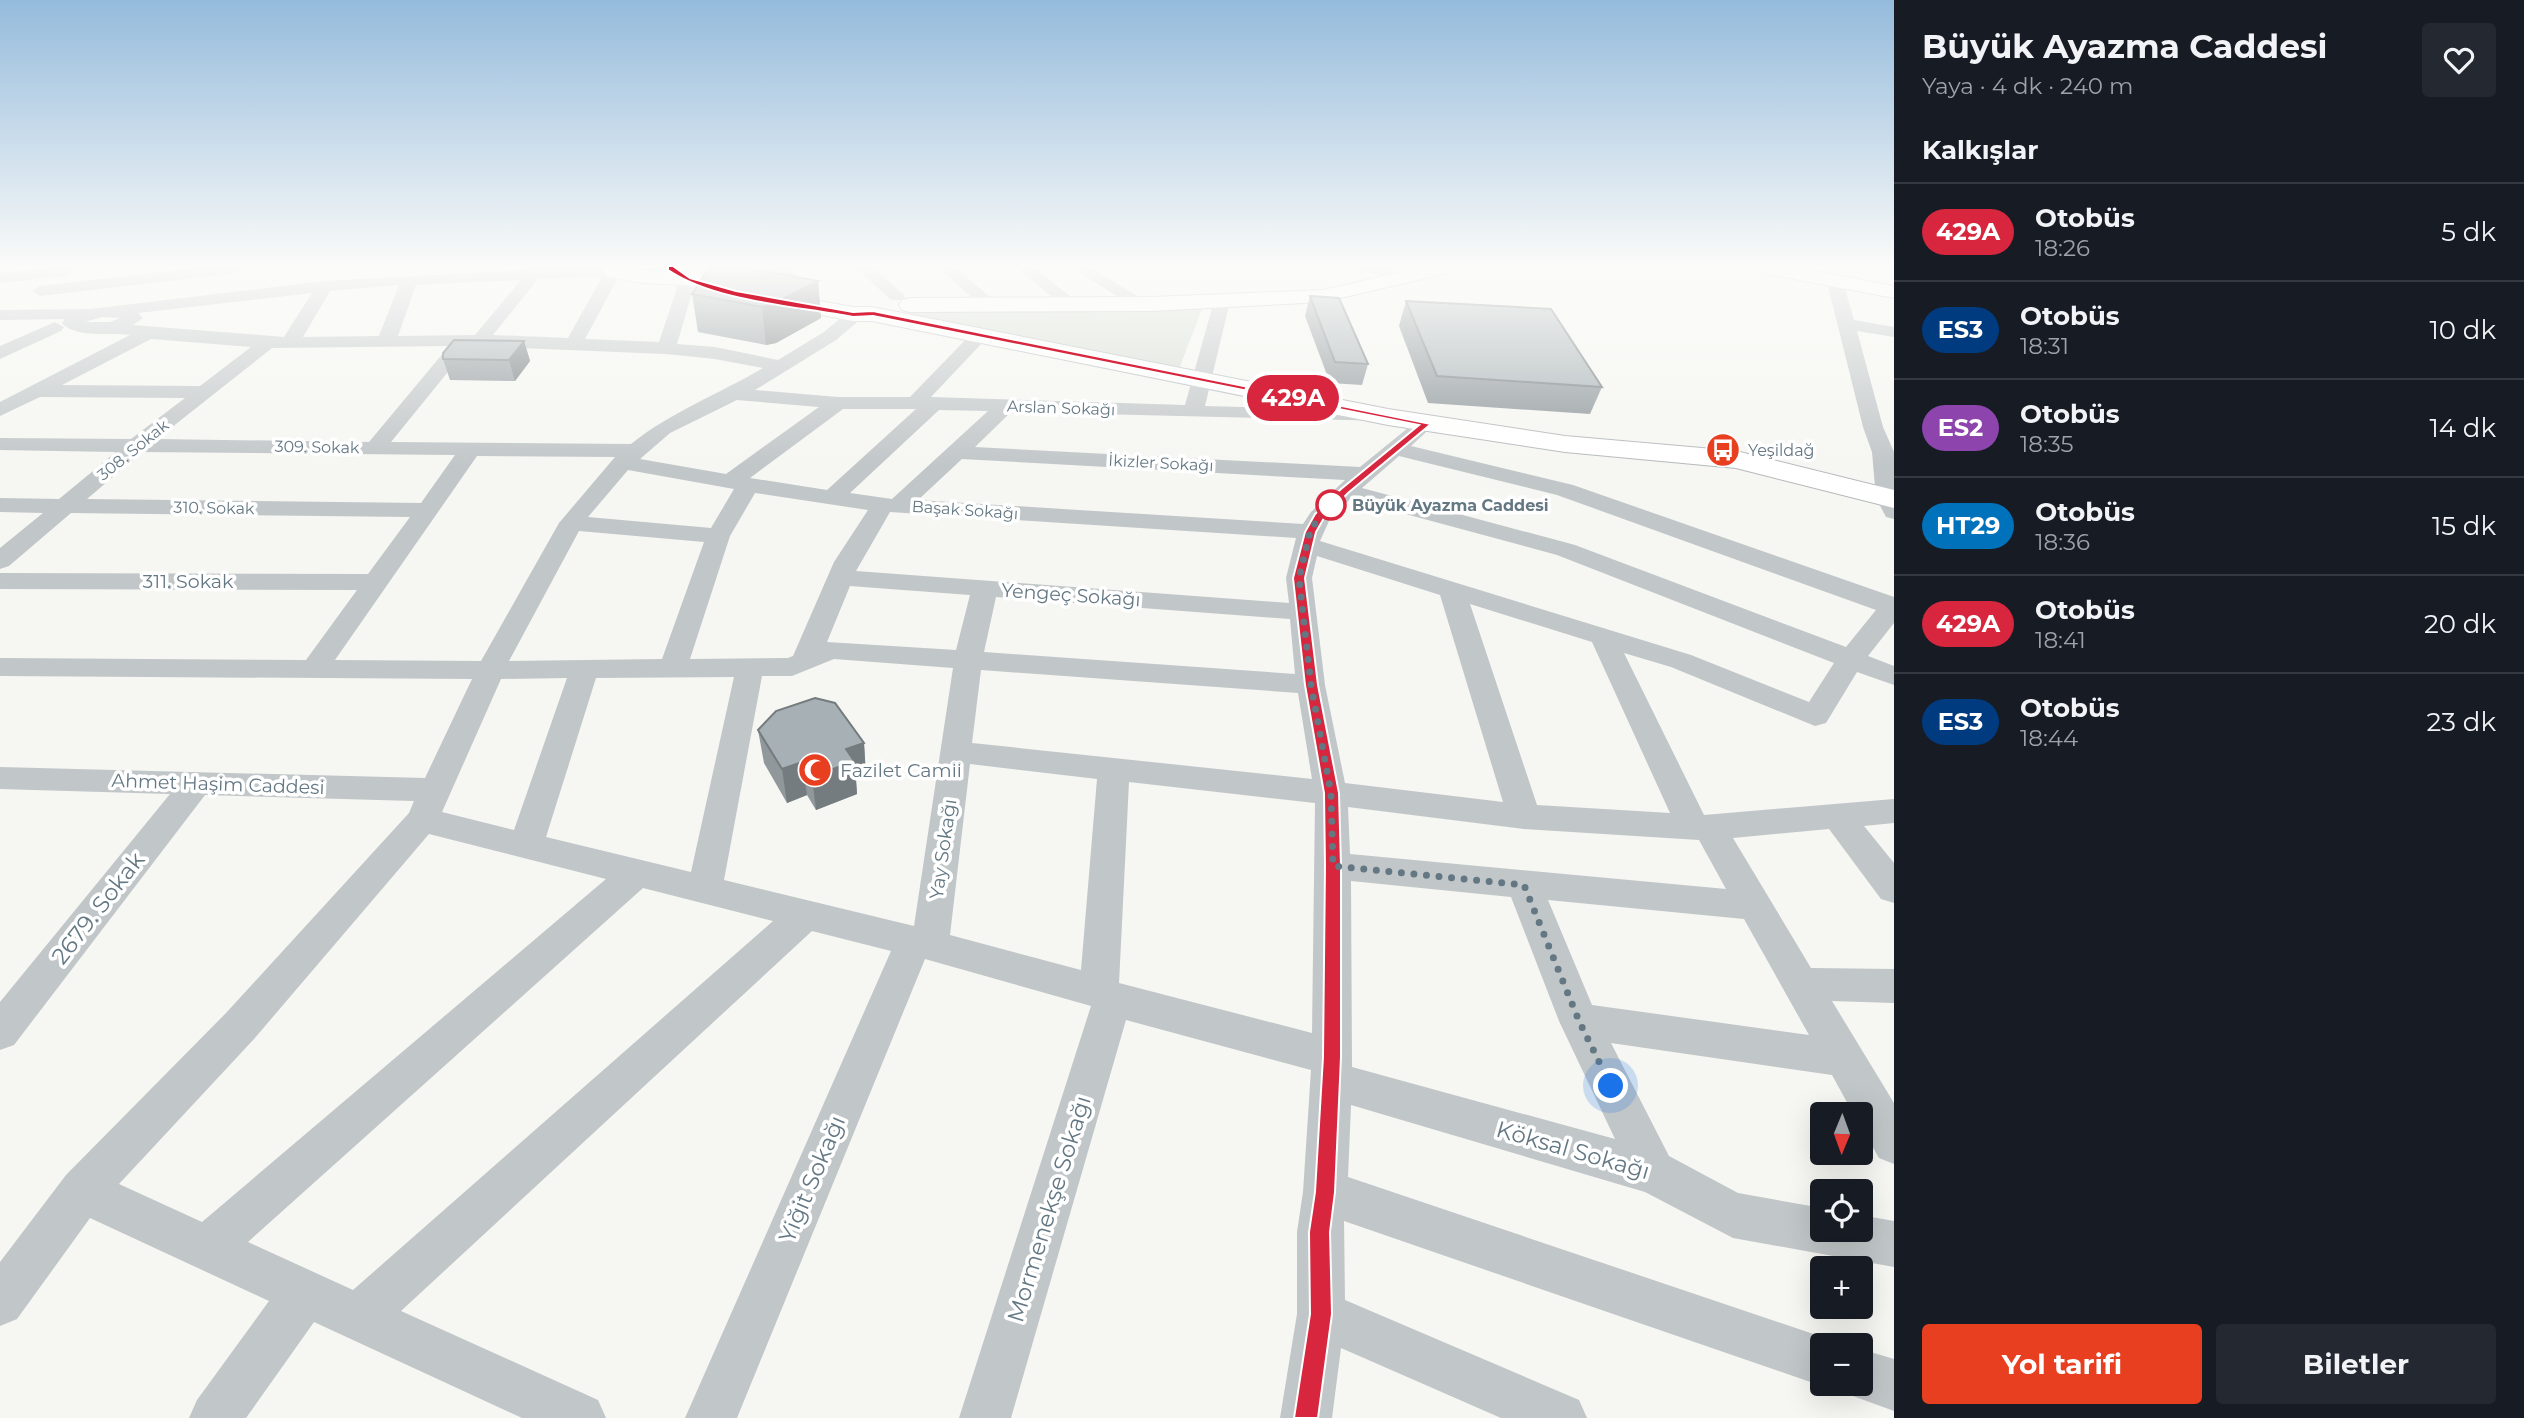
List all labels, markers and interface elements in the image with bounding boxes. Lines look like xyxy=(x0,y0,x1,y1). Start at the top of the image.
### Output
button: heart xyxy=(2422,23,2496,97)
text: Büyük Ayazma Caddesi xyxy=(1922,26,2328,66)
text: Yaya · 4 dk · 240 m xyxy=(1922,72,2134,100)
text: Kalkışlar xyxy=(1922,134,2038,166)
text: Otobüs xyxy=(2035,202,2135,234)
text: 5 dk xyxy=(2441,216,2496,248)
text: 429A xyxy=(1936,217,2000,246)
text: 18:26 xyxy=(2035,234,2090,262)
text: Otobüs xyxy=(2020,300,2120,332)
text: 10 dk xyxy=(2429,314,2496,346)
text: ES3 xyxy=(1938,315,1983,344)
text: 18:31 xyxy=(2020,332,2069,360)
line badge: 429A xyxy=(1244,375,1342,421)
text: 429A xyxy=(1261,383,1325,412)
street label: Arslan Sokağı xyxy=(1006,397,1116,419)
text: Otobüs xyxy=(2020,398,2120,430)
text: 14 dk xyxy=(2429,412,2496,444)
text: ES2 xyxy=(1938,413,1983,442)
street label: 308. Sokak xyxy=(94,415,173,484)
text: 18:35 xyxy=(2020,430,2074,458)
bus stop icon: Yeşildağ xyxy=(1704,431,1742,469)
street label: 309. Sokak xyxy=(274,437,360,457)
place label: Yeşildağ xyxy=(1748,441,1815,460)
street label: İkizler Sokağı xyxy=(1108,451,1214,475)
marker: Büyük Ayazma Caddesi xyxy=(1316,490,1346,520)
place label: Büyük Ayazma Caddesi xyxy=(1352,496,1549,515)
text: Otobüs xyxy=(2035,496,2135,528)
street label: Başak Sokağı xyxy=(911,497,1019,523)
street label: 310. Sokak xyxy=(173,498,255,518)
text: 15 dk xyxy=(2432,510,2496,542)
text: HT29 xyxy=(1936,511,2000,540)
text: 18:36 xyxy=(2035,528,2090,556)
street label: 311. Sokak xyxy=(143,570,234,593)
street label: Yengeç Sokağı xyxy=(1001,579,1141,611)
text: Otobüs xyxy=(2035,594,2135,626)
text: 20 dk xyxy=(2424,608,2496,640)
text: 429A xyxy=(1936,609,2000,638)
text: 18:41 xyxy=(2035,626,2086,654)
text: Otobüs xyxy=(2020,692,2120,724)
text: 23 dk xyxy=(2427,706,2496,738)
text: ES3 xyxy=(1938,707,1983,736)
text: 18:44 xyxy=(2020,724,2078,752)
mosque icon: Fazilet Camii xyxy=(796,751,834,789)
place label: Fazilet Camii xyxy=(840,759,962,782)
street label: Ahmet Haşim Caddesi xyxy=(111,769,325,799)
street label: Yay Sokağı xyxy=(925,797,961,901)
street label: 2679. Sokak xyxy=(46,846,151,970)
your location xyxy=(1593,1068,1628,1103)
street label: Mormenekşe Sokağı xyxy=(1001,1092,1097,1326)
north arrow xyxy=(1810,1102,1872,1166)
map controls xyxy=(1810,1102,1873,1396)
street label: Yiğit Sokağı xyxy=(773,1111,851,1247)
street label: Köksal Sokağı xyxy=(1493,1115,1653,1185)
button: locate xyxy=(1810,1179,1873,1242)
button: + xyxy=(1810,1256,1873,1319)
button: Yol tarifi xyxy=(1922,1324,2202,1404)
button: Biletler xyxy=(2216,1324,2496,1404)
button: − xyxy=(1810,1333,1873,1396)

